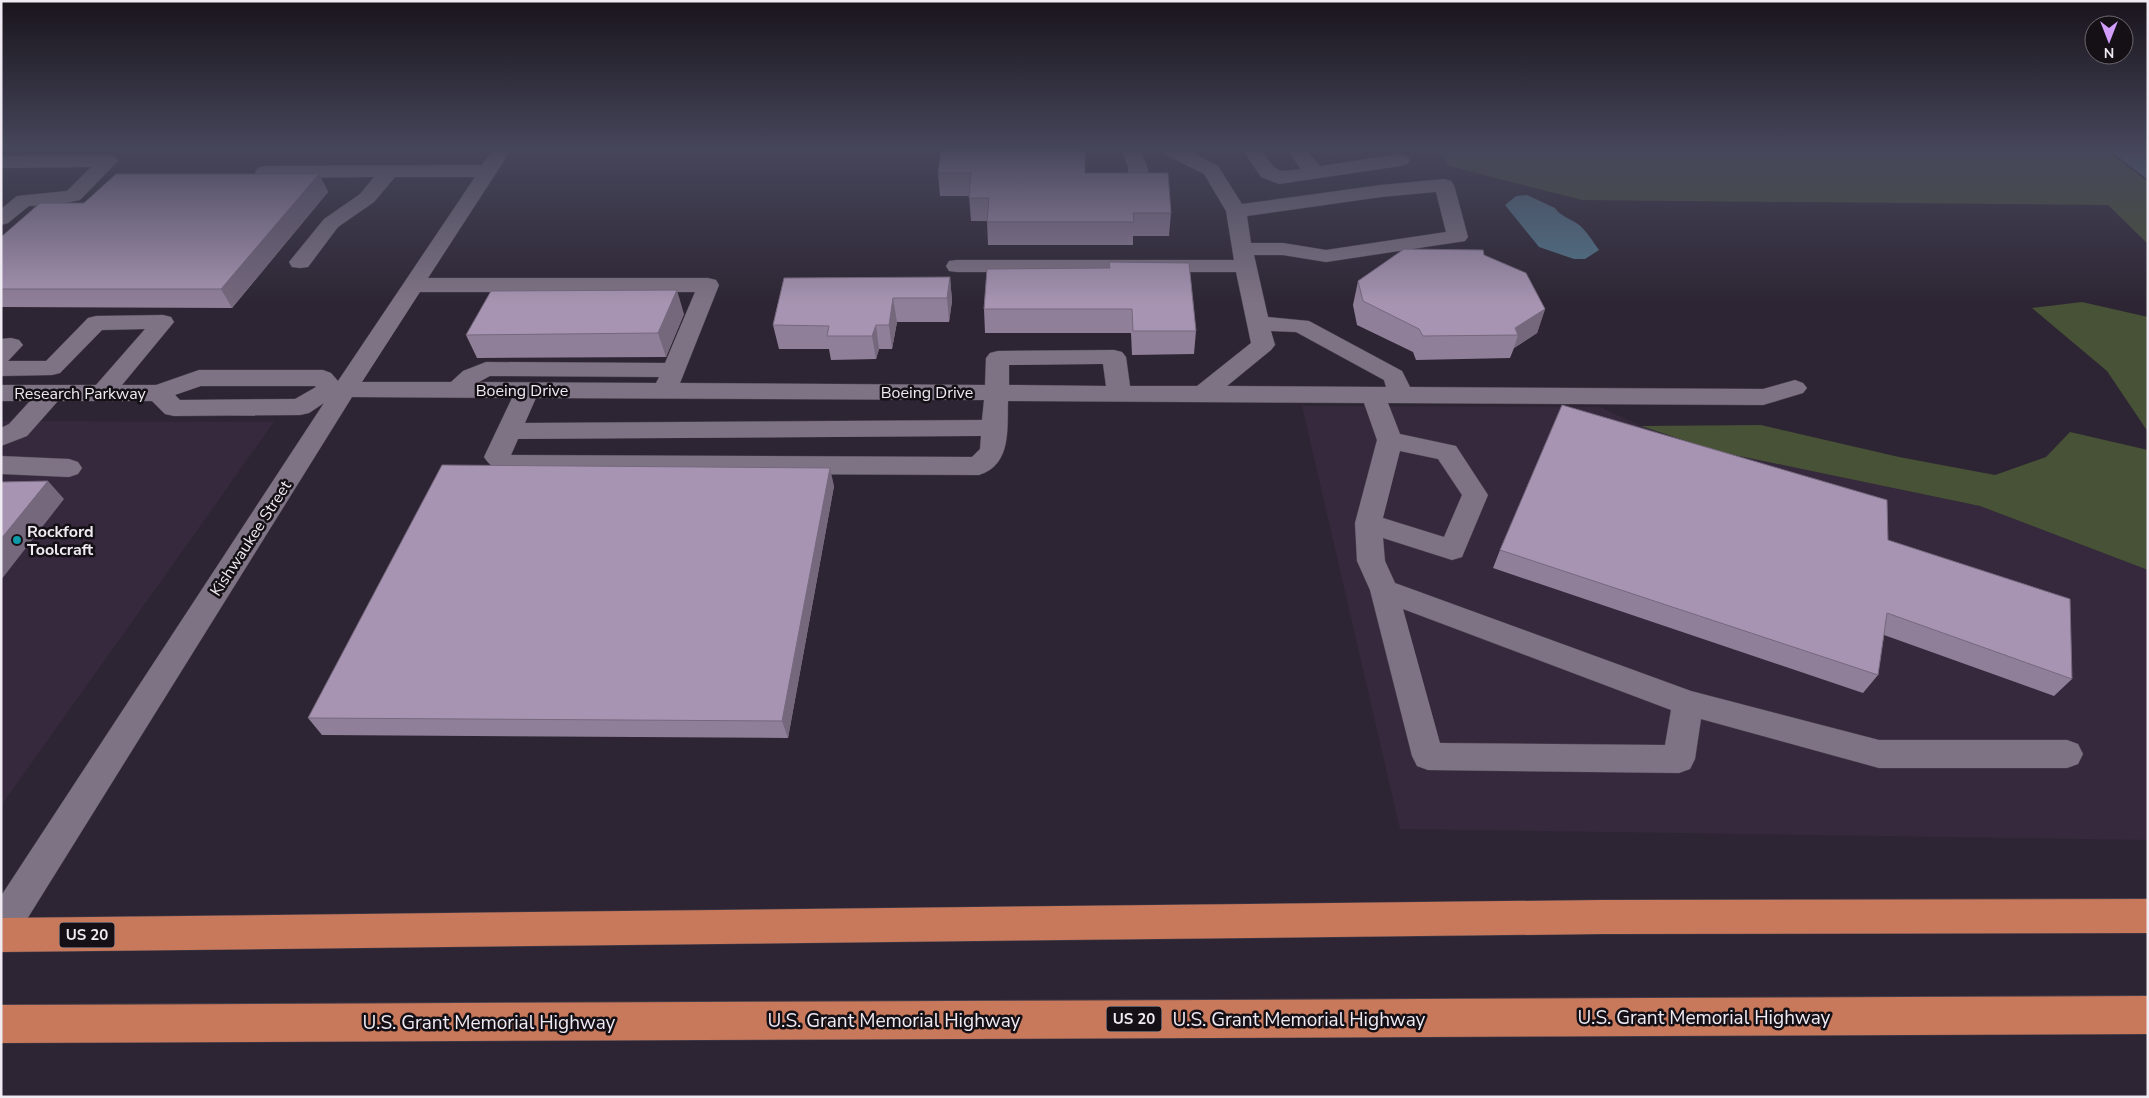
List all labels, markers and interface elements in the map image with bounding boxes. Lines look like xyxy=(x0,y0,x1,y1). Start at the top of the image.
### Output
north arrow xyxy=(2084,15,2134,65)
text: N xyxy=(2104,43,2114,62)
street label: Boeing Drive xyxy=(476,380,568,402)
street label: Boeing Drive xyxy=(881,382,973,404)
street label: Research Parkway xyxy=(14,383,147,405)
street label: Kishwaukee Street xyxy=(205,476,297,601)
place label: Rockford Toolcraft xyxy=(27,521,94,561)
marker: Rockford Toolcraft xyxy=(11,534,23,546)
road number: US 20 xyxy=(59,922,114,948)
street label: U.S. Grant Memorial Highway xyxy=(1578,1005,1831,1031)
road number: US 20 xyxy=(1106,1006,1162,1032)
street label: U.S. Grant Memorial Highway xyxy=(1173,1007,1426,1033)
street label: U.S. Grant Memorial Highway xyxy=(768,1008,1021,1034)
street label: U.S. Grant Memorial Highway xyxy=(363,1010,616,1036)

